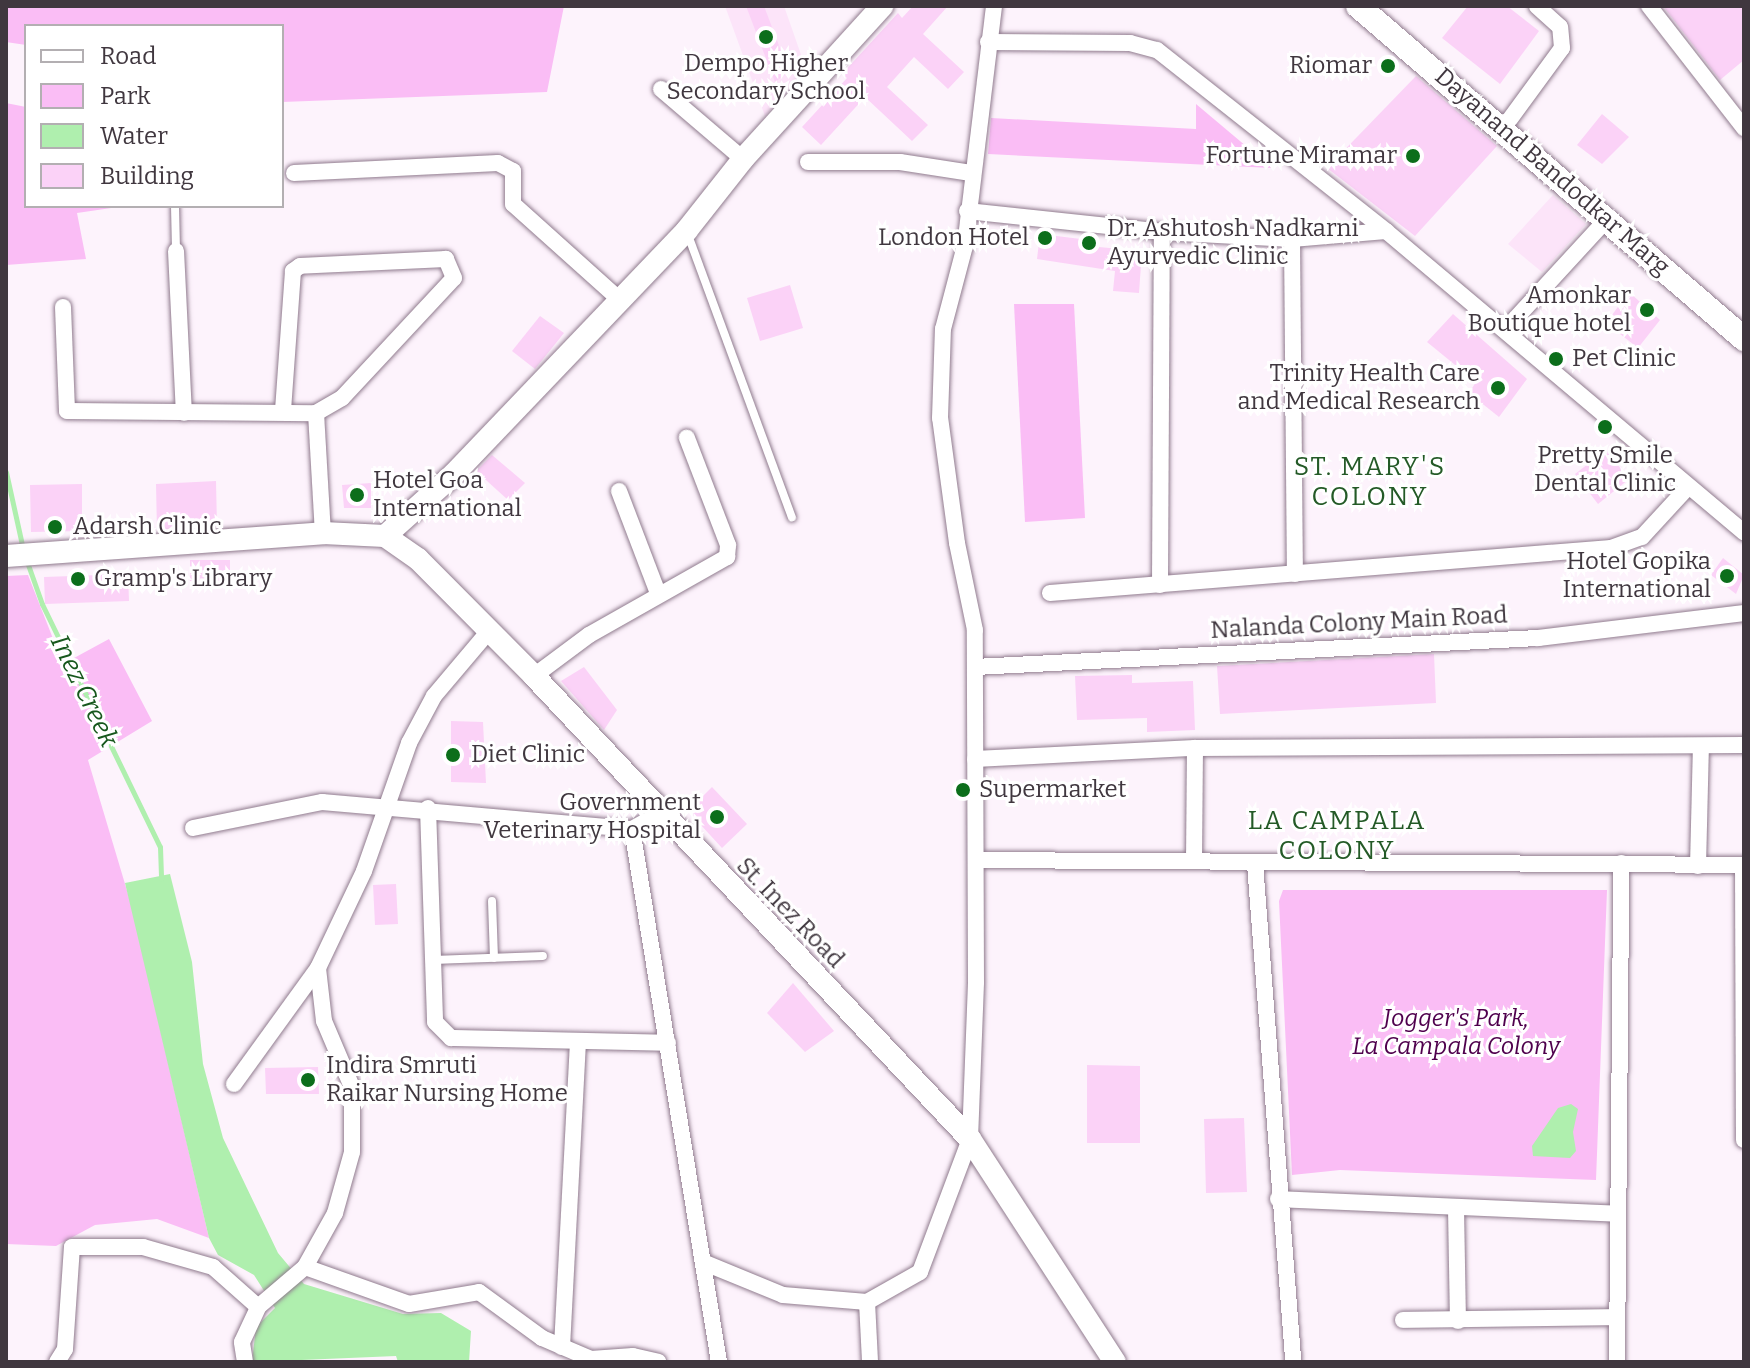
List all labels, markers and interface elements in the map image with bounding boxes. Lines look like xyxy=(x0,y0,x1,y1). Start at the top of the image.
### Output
legend xyxy=(24,24,284,208)
marker: Dempo Higher Secondary School xyxy=(757,28,775,46)
text: Road xyxy=(100,42,156,70)
place label: Dempo Higher Secondary School xyxy=(667,50,865,106)
place label: Riomar xyxy=(1289,52,1372,80)
marker: Riomar xyxy=(1379,57,1397,75)
street label: Dayanand Bandodkar Marg xyxy=(1429,62,1675,282)
text: Park xyxy=(100,82,151,110)
text: Water xyxy=(100,122,168,150)
place label: Fortune Miramar xyxy=(1205,142,1397,170)
marker: Fortune Miramar xyxy=(1404,147,1422,165)
text: Building xyxy=(100,162,194,190)
place label: Dr. Ashutosh Nadkarni Ayurvedic Clinic xyxy=(1107,215,1359,271)
place label: London Hotel xyxy=(878,224,1029,252)
marker: London Hotel xyxy=(1036,229,1054,247)
marker: Dr. Ashutosh Nadkarni Ayurvedic Clinic xyxy=(1078,232,1100,254)
place label: Amonkar Boutique hotel xyxy=(1467,282,1631,338)
marker: Amonkar Boutique hotel xyxy=(1638,301,1656,319)
place label: Pet Clinic xyxy=(1572,345,1676,373)
marker: Pet Clinic xyxy=(1547,350,1565,368)
place label: Trinity Health Care and Medical Research xyxy=(1237,360,1480,416)
marker: Trinity Health Care and Medical Research xyxy=(1487,377,1509,399)
marker: Pretty Smile Dental Clinic xyxy=(1594,416,1616,438)
place label: Pretty Smile Dental Clinic xyxy=(1534,442,1676,498)
district label: ST. MARY'S COLONY xyxy=(1294,451,1446,512)
place label: Hotel Goa International xyxy=(373,467,522,523)
marker: Hotel Goa International xyxy=(348,486,366,504)
place label: Adarsh Clinic xyxy=(73,513,222,541)
marker: Adarsh Clinic xyxy=(44,516,66,538)
place label: Hotel Gopika International xyxy=(1562,548,1711,604)
place label: Gramp's Library xyxy=(94,565,272,593)
marker: Hotel Gopika International xyxy=(1718,567,1736,585)
marker: Gramp's Library xyxy=(69,570,87,588)
street label: Nalanda Colony Main Road xyxy=(1210,601,1508,645)
water label: Inez Creek xyxy=(43,630,125,752)
place label: Diet Clinic xyxy=(471,741,585,769)
marker: Diet Clinic xyxy=(442,744,464,766)
place label: Supermarket xyxy=(979,776,1126,804)
marker: Supermarket xyxy=(954,781,972,799)
place label: Government Veterinary Hospital xyxy=(483,789,701,845)
district label: LA CAMPALA COLONY xyxy=(1248,805,1426,866)
marker: Government Veterinary Hospital xyxy=(708,808,726,826)
street label: St. Inez Road xyxy=(730,852,850,974)
park label: Jogger's Park, La Campala Colony xyxy=(1352,1005,1560,1061)
place label: Indira Smruti Raikar Nursing Home xyxy=(326,1052,568,1108)
marker: Indira Smruti Raikar Nursing Home xyxy=(297,1069,319,1091)

